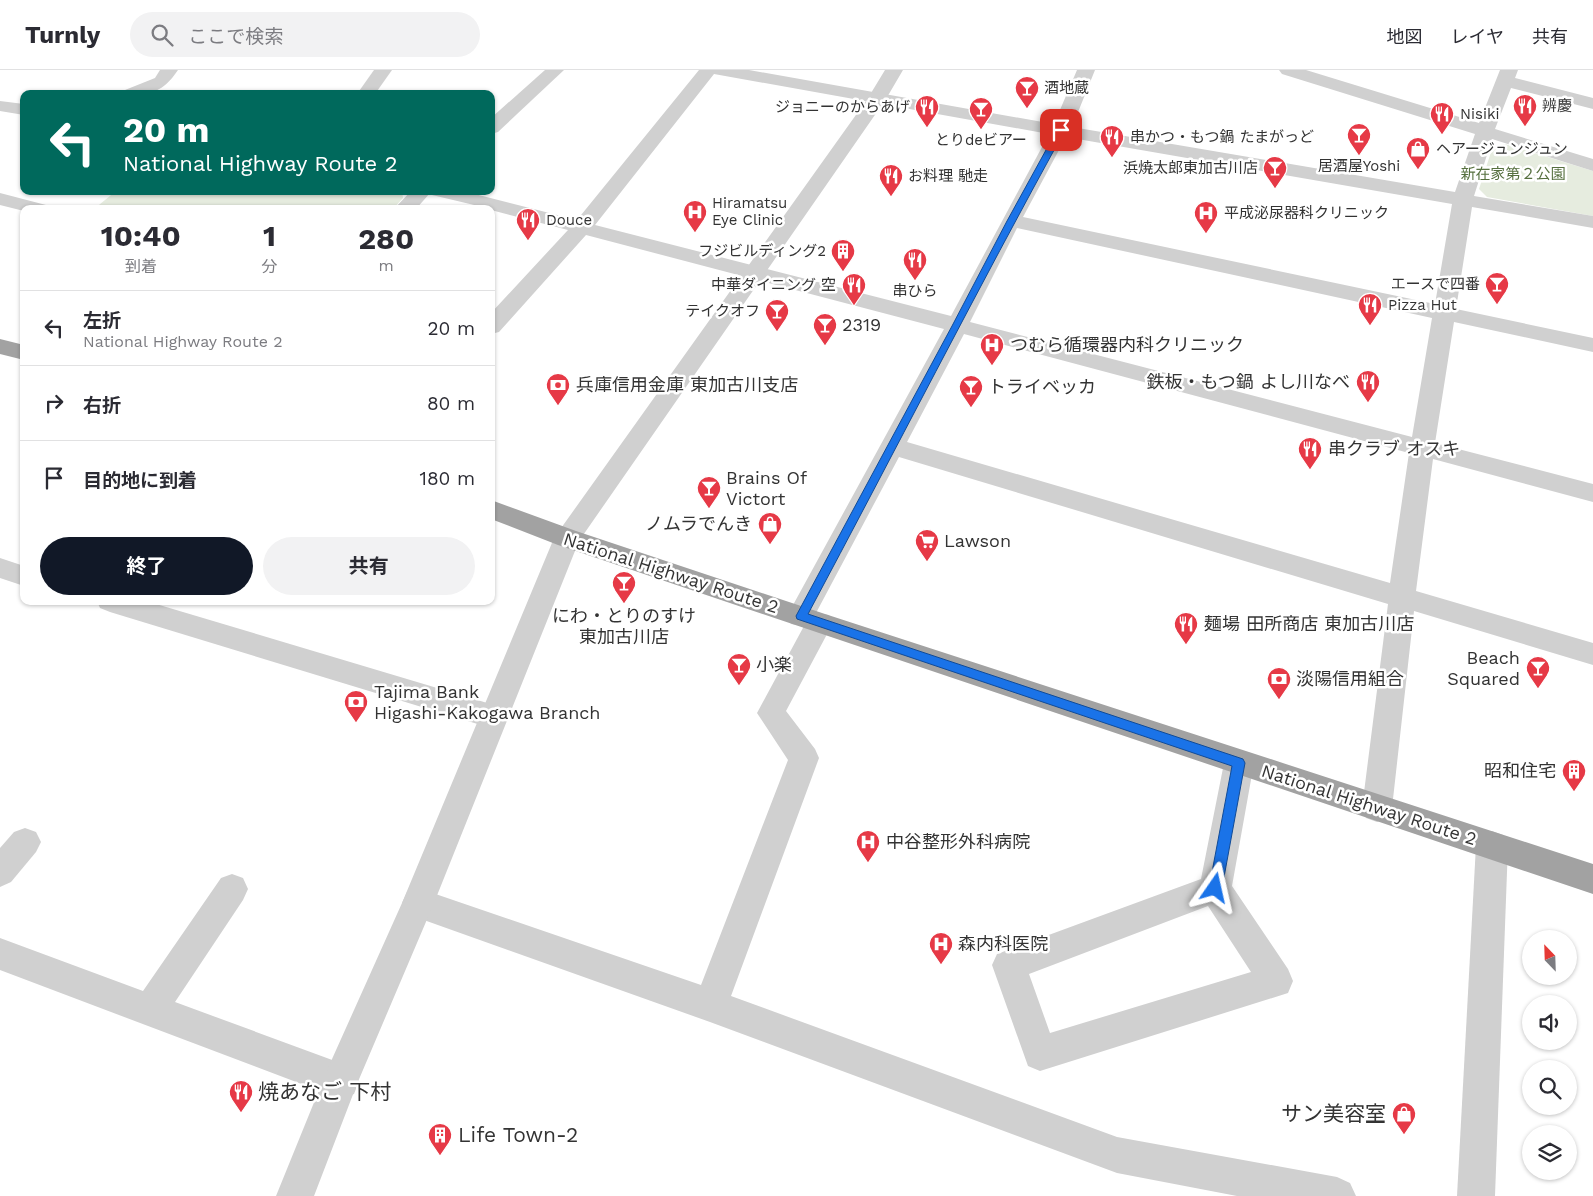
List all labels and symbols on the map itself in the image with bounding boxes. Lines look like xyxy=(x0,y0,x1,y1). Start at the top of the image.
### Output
bar icon: 酒地蔵 xyxy=(1014,75,1040,109)
place label: 酒地蔵 xyxy=(1044,79,1089,97)
restaurant icon: 辨慶 xyxy=(1512,93,1538,127)
restaurant icon: ジョニーのからあげ xyxy=(914,94,940,128)
bar icon: とりdeビアー xyxy=(968,96,994,130)
place label: 辨慶 xyxy=(1542,97,1572,115)
place label: ジョニーのからあげ xyxy=(775,98,910,116)
restaurant icon: Nisiki xyxy=(1429,101,1455,135)
place label: Nisiki xyxy=(1460,105,1499,123)
pin xyxy=(1040,109,1082,151)
bar icon: 居酒屋Yoshi xyxy=(1346,122,1372,156)
restaurant icon: 串かつ・もつ鍋 たまがっど xyxy=(1099,124,1125,158)
place label: 串かつ・もつ鍋 たまがっど xyxy=(1130,128,1314,146)
place label: とりdeビアー xyxy=(935,131,1027,149)
shop icon: ヘアージュンジュン xyxy=(1405,136,1431,170)
place label: ヘアージュンジュン xyxy=(1436,140,1568,158)
bar icon: 浜焼太郎東加古川店 xyxy=(1262,155,1288,189)
place label: 居酒屋Yoshi xyxy=(1318,157,1400,175)
place label: 浜焼太郎東加古川店 xyxy=(1123,159,1258,177)
restaurant icon: お料理 馳走 xyxy=(878,163,904,197)
park label: 新在家第２公園 xyxy=(1460,165,1566,183)
place label: お料理 馳走 xyxy=(908,167,988,185)
place label: Hiramatsu Eye Clinic xyxy=(712,194,787,229)
hospital icon: Hiramatsu Eye Clinic xyxy=(682,199,708,233)
hospital icon: 平成泌尿器科クリニック xyxy=(1193,200,1219,234)
place label: 平成泌尿器科クリニック xyxy=(1224,204,1389,222)
restaurant icon: Douce xyxy=(515,207,541,241)
place label: Douce xyxy=(546,211,592,229)
building icon: フジビルディング2 xyxy=(830,238,856,272)
place label: フジビルディング2 xyxy=(698,242,826,260)
restaurant icon: 串ひら xyxy=(902,247,928,281)
bar icon: エースで四番 xyxy=(1484,271,1510,305)
restaurant icon: 中華ダイニング 空 xyxy=(841,272,867,306)
place label: エースで四番 xyxy=(1391,275,1480,293)
place label: 中華ダイニング 空 xyxy=(711,276,836,294)
place label: 串ひら xyxy=(892,282,938,300)
restaurant icon: Pizza Hut xyxy=(1357,292,1383,326)
place label: Pizza Hut xyxy=(1388,296,1458,314)
bar icon: テイクオフ xyxy=(764,298,790,332)
place label: テイクオフ xyxy=(685,302,760,320)
bar icon: 2319 xyxy=(812,312,838,346)
place label: 2319 xyxy=(842,314,881,335)
hospital icon: つむら循環器内科クリニック xyxy=(979,332,1005,366)
place label: つむら循環器内科クリニック xyxy=(1010,334,1244,355)
restaurant icon: 鉄板・もつ鍋 よし川なべ xyxy=(1355,369,1381,403)
place label: 鉄板・もつ鍋 よし川なべ xyxy=(1147,371,1350,392)
bank icon: 兵庫信用金庫 東加古川支店 xyxy=(545,372,571,406)
place label: 兵庫信用金庫 東加古川支店 xyxy=(576,374,798,395)
bar icon: トライベッカ xyxy=(958,374,984,408)
place label: トライベッカ xyxy=(988,376,1096,397)
restaurant icon: 串クラブ オスキ xyxy=(1297,436,1323,470)
place label: 串クラブ オスキ xyxy=(1328,438,1460,459)
place label: Brains Of Victort xyxy=(726,467,807,509)
bar icon: Brains Of Victort xyxy=(696,475,722,509)
shop icon: ノムラでんき xyxy=(757,511,783,545)
place label: ノムラでんき xyxy=(645,513,752,534)
street label: National Highway Route 2 xyxy=(561,528,781,617)
supermarket icon: Lawson xyxy=(914,528,940,562)
place label: Lawson xyxy=(944,530,1011,551)
bar icon: にわ・とりのすけ 東加古川店 xyxy=(611,570,637,604)
place label: にわ・とりのすけ 東加古川店 xyxy=(552,605,696,647)
restaurant icon: 麺場 田所商店 東加古川店 xyxy=(1173,611,1199,645)
place label: 麺場 田所商店 東加古川店 xyxy=(1204,613,1414,634)
place label: Beach Squared xyxy=(1447,647,1520,689)
bar icon: 小楽 xyxy=(726,652,752,686)
place label: 小楽 xyxy=(756,654,792,675)
bar icon: Beach Squared xyxy=(1525,655,1551,689)
bank icon: 淡陽信用組合 xyxy=(1266,666,1292,700)
place label: 淡陽信用組合 xyxy=(1296,668,1404,689)
place label: Tajima Bank Higashi-Kakogawa Branch xyxy=(374,681,601,723)
bank icon: Tajima Bank Higashi-Kakogawa Branch xyxy=(343,689,369,723)
building icon: 昭和住宅 xyxy=(1561,758,1587,792)
street label: National Highway Route 2 xyxy=(1259,760,1479,849)
place label: 昭和住宅 xyxy=(1484,760,1556,781)
hospital icon: 中谷整形外科病院 xyxy=(855,829,881,863)
place label: 中谷整形外科病院 xyxy=(886,831,1030,852)
position arrow xyxy=(1188,861,1240,913)
north arrow xyxy=(1522,930,1578,985)
hospital icon: 森内科医院 xyxy=(928,931,954,965)
place label: 森内科医院 xyxy=(958,933,1048,954)
restaurant icon: 焼あなご 下村 xyxy=(228,1079,254,1113)
place label: 焼あなご 下村 xyxy=(258,1079,391,1104)
place label: サン美容室 xyxy=(1281,1101,1386,1126)
shop icon: サン美容室 xyxy=(1391,1101,1417,1135)
building icon: Life Town-2 xyxy=(427,1122,453,1156)
place label: Life Town-2 xyxy=(458,1122,578,1147)

